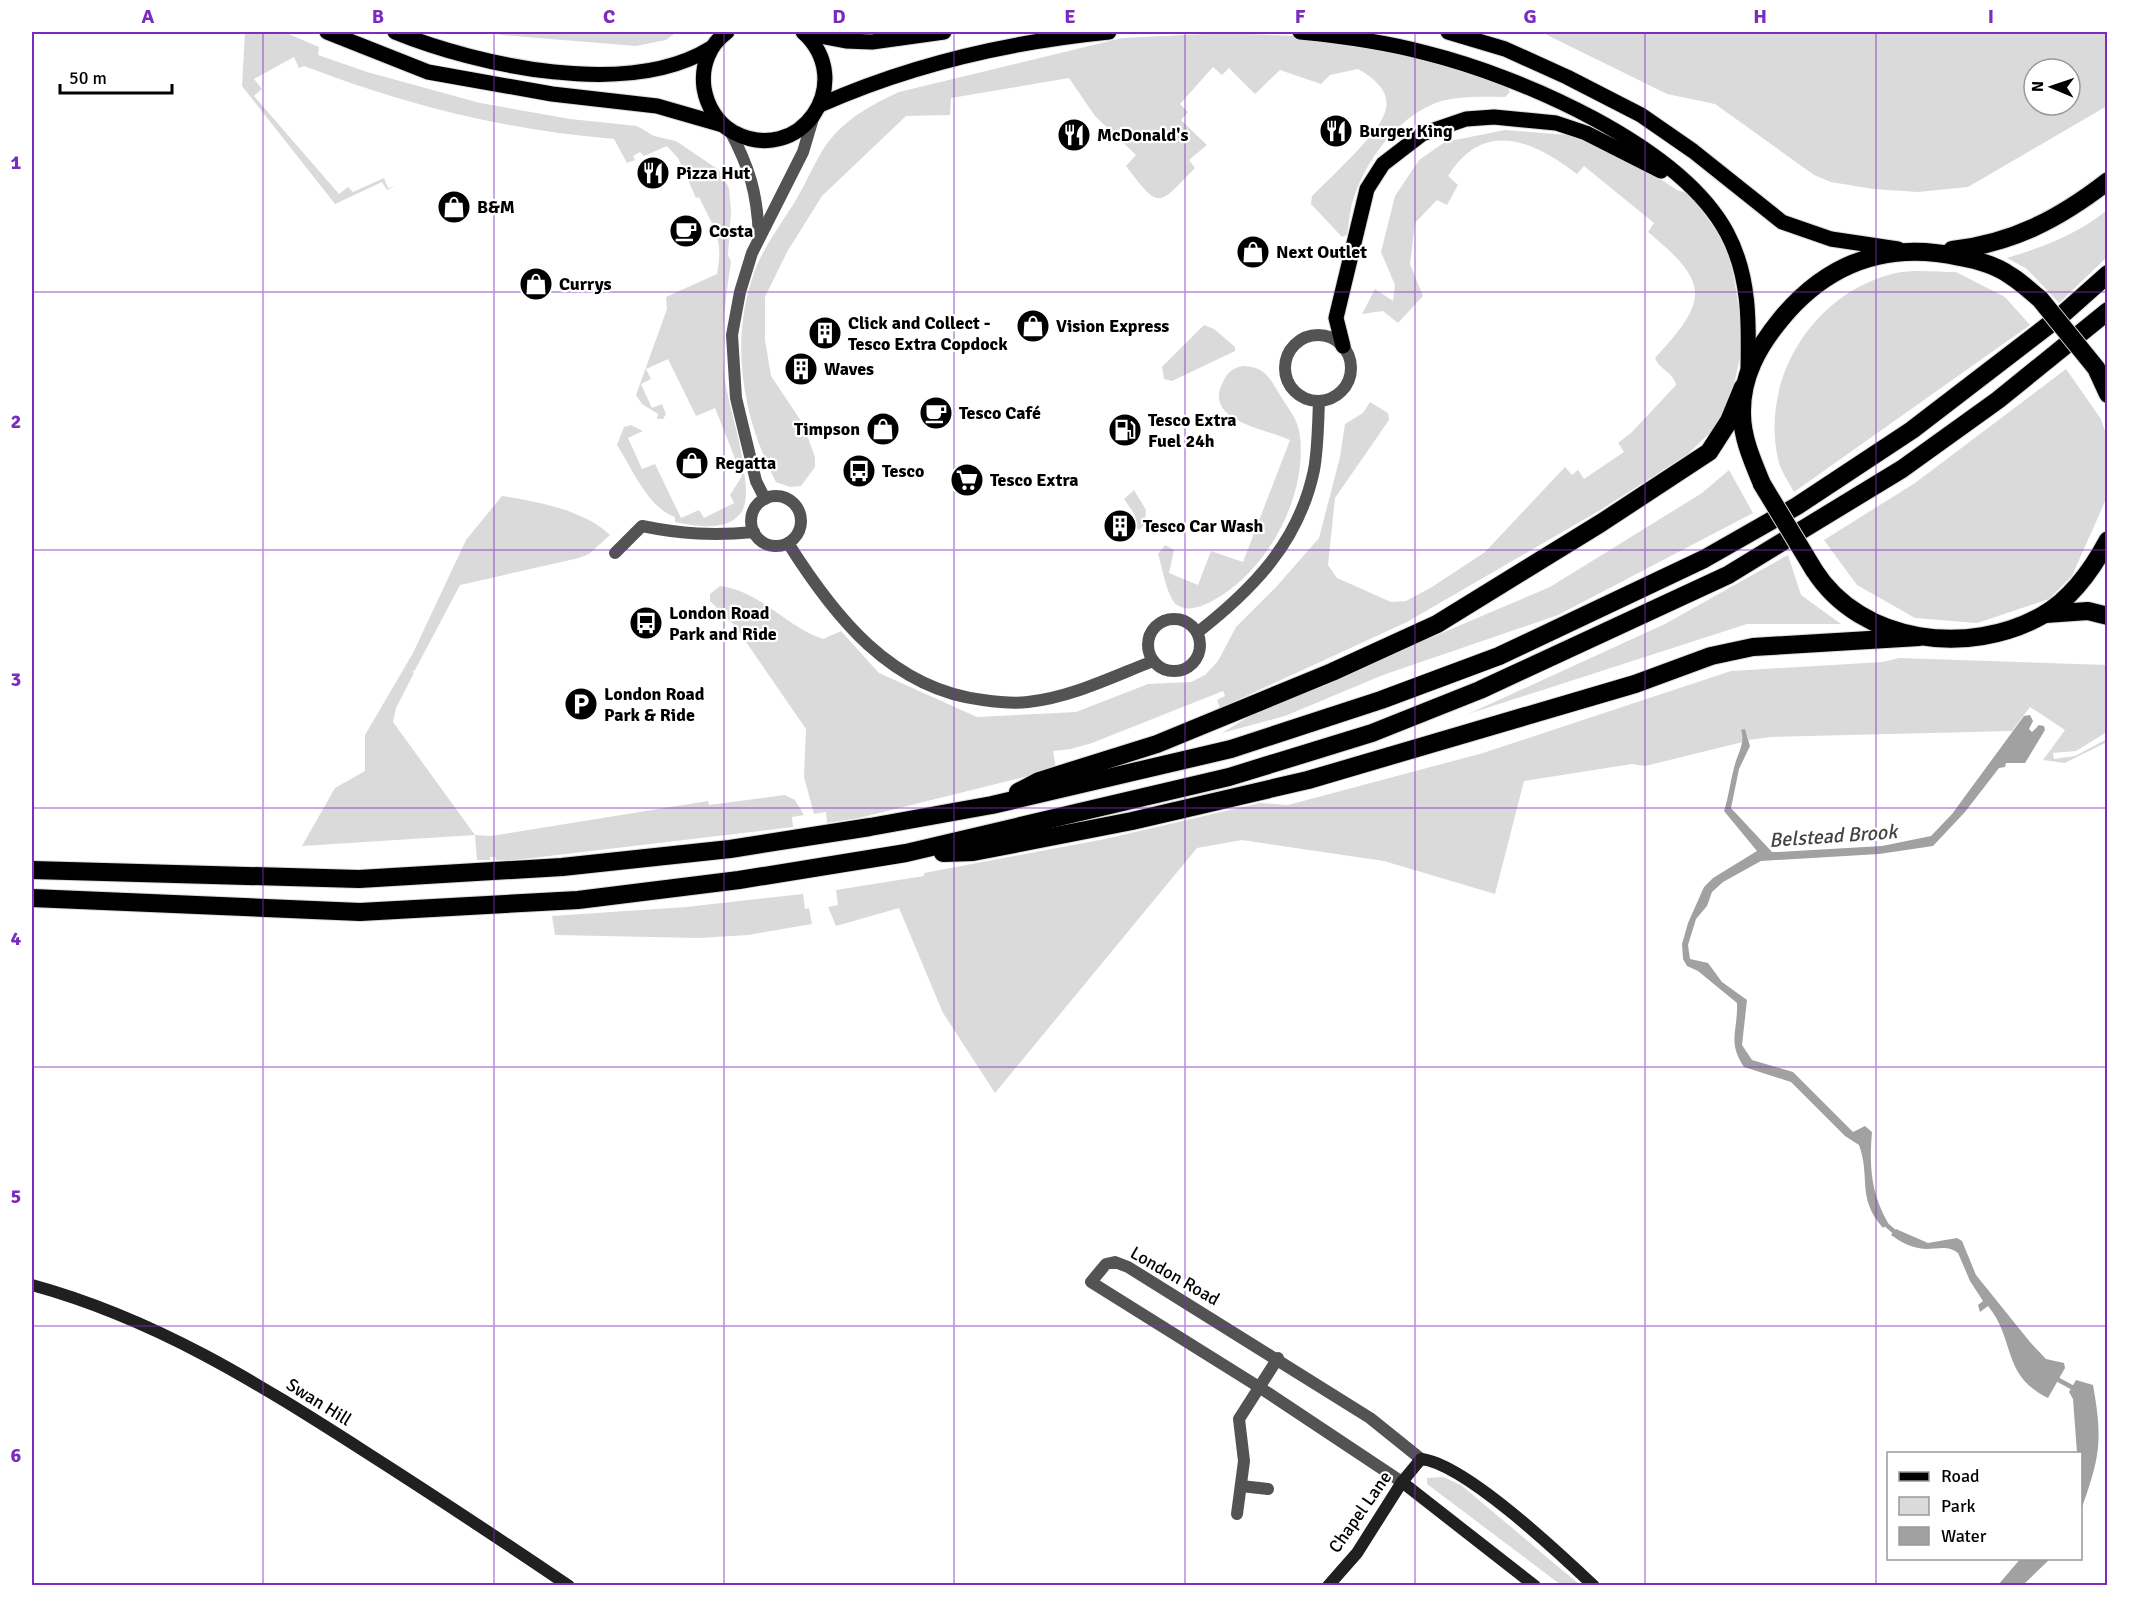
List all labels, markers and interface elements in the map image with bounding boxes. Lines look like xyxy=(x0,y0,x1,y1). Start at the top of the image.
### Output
text: A xyxy=(142,4,155,29)
text: B xyxy=(372,4,384,29)
text: C xyxy=(603,4,615,29)
text: D xyxy=(832,4,846,29)
text: E xyxy=(1064,4,1076,29)
text: F xyxy=(1295,4,1306,29)
text: G xyxy=(1523,4,1537,29)
text: H xyxy=(1753,4,1767,29)
text: I xyxy=(1988,4,1994,29)
scale bar xyxy=(60,57,172,95)
north arrow xyxy=(2022,57,2082,117)
text: 50 m xyxy=(69,67,107,89)
text: N xyxy=(2028,81,2048,92)
restaurant icon: Burger King xyxy=(1318,113,1354,149)
restaurant icon: McDonald's xyxy=(1056,117,1092,153)
place label: Burger King xyxy=(1359,120,1453,142)
place label: McDonald's xyxy=(1097,124,1188,146)
text: 1 xyxy=(11,150,22,175)
restaurant icon: Pizza Hut xyxy=(635,155,671,191)
place label: Pizza Hut xyxy=(676,162,751,184)
shop icon: B&M xyxy=(436,189,472,225)
place label: B&M xyxy=(477,196,515,218)
cafe icon: Costa xyxy=(668,213,704,249)
place label: Costa xyxy=(709,220,753,242)
shop icon: Next Outlet xyxy=(1235,234,1271,270)
place label: Next Outlet xyxy=(1276,241,1367,263)
shop icon: Currys xyxy=(518,266,554,302)
place label: Currys xyxy=(559,273,612,295)
shop icon: Vision Express xyxy=(1015,308,1051,344)
place label: Click and Collect - Tesco Extra Copdock xyxy=(848,312,1008,355)
building icon: Click and Collect - Tesco Extra Copdock xyxy=(807,315,843,351)
place label: Vision Express xyxy=(1056,315,1169,337)
building icon: Waves xyxy=(783,351,819,387)
place label: Waves xyxy=(824,358,874,380)
cafe icon: Tesco Café xyxy=(918,395,954,431)
place label: Tesco Café xyxy=(959,402,1041,424)
text: 2 xyxy=(11,409,21,434)
place label: Tesco Extra Fuel 24h xyxy=(1148,409,1237,452)
shop icon: Timpson xyxy=(865,411,901,447)
fuel station icon: Tesco Extra Fuel 24h xyxy=(1107,412,1143,448)
place label: Timpson xyxy=(794,418,860,440)
shop icon: Regatta xyxy=(674,445,710,481)
place label: Regatta xyxy=(715,452,776,474)
bus stop icon: Tesco xyxy=(841,453,877,489)
place label: Tesco xyxy=(882,460,924,482)
supermarket icon: Tesco Extra xyxy=(949,462,985,498)
place label: Tesco Extra xyxy=(990,469,1079,491)
building icon: Tesco Car Wash xyxy=(1102,508,1138,544)
place label: Tesco Car Wash xyxy=(1143,515,1263,537)
place label: London Road Park and Ride xyxy=(669,602,777,645)
bus stop icon: London Road Park and Ride xyxy=(628,605,664,641)
text: 3 xyxy=(11,667,21,692)
place label: London Road Park & Ride xyxy=(604,683,705,726)
parking icon: London Road Park & Ride xyxy=(563,686,599,722)
water label: Belstead Brook xyxy=(1768,819,1900,853)
text: 4 xyxy=(11,926,22,951)
text: 5 xyxy=(11,1184,21,1209)
street label: London Road xyxy=(1126,1242,1224,1310)
street label: Swan Hill xyxy=(282,1373,356,1431)
text: 6 xyxy=(11,1443,22,1468)
legend xyxy=(1887,1452,2082,1560)
text: Road xyxy=(1941,1465,1980,1487)
street label: Chapel Lane xyxy=(1324,1467,1396,1557)
text: Park xyxy=(1941,1495,1976,1517)
text: Water xyxy=(1941,1525,1987,1547)

